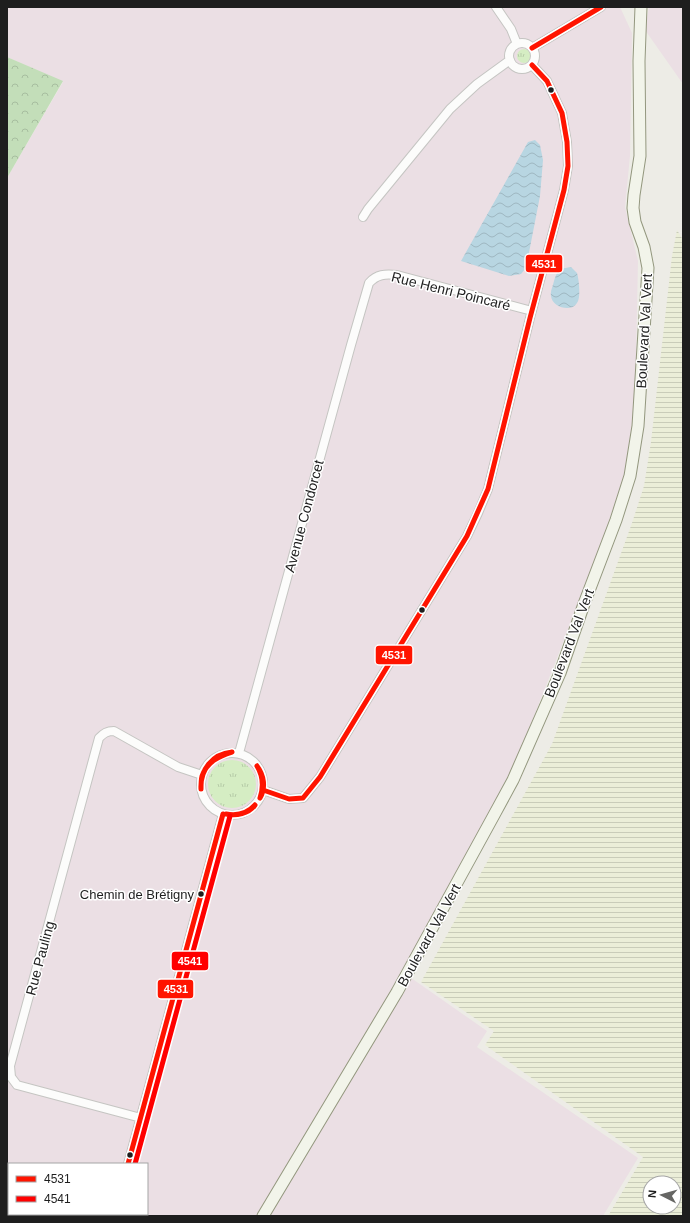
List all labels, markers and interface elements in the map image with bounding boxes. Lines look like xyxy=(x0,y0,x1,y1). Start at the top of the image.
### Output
unlabelled marker xyxy=(546,85,556,95)
line badge: 4531 xyxy=(525,254,563,273)
text: 4531 xyxy=(532,258,556,270)
street label: Rue Henri Poincaré xyxy=(390,268,512,314)
street label: Boulevard Val Vert xyxy=(633,273,655,389)
street label: Avenue Condorcet xyxy=(281,458,327,574)
street label: Boulevard Val Vert xyxy=(541,586,597,700)
unlabelled marker xyxy=(417,605,427,615)
line badge: 4531 xyxy=(375,645,413,665)
text: 4531 xyxy=(382,649,406,661)
street label: Boulevard Val Vert xyxy=(394,881,464,989)
place label: Chemin de Brétigny xyxy=(80,887,194,902)
marker: Chemin de Brétigny xyxy=(196,889,206,899)
street label: Rue Pauling xyxy=(22,919,58,997)
line badge: 4541 xyxy=(171,951,209,971)
text: 4541 xyxy=(178,955,202,967)
line badge: 4531 xyxy=(157,979,194,999)
text: 4531 xyxy=(164,983,188,995)
unlabelled marker xyxy=(125,1150,135,1160)
legend xyxy=(8,1163,148,1215)
text: 4531 xyxy=(44,1172,71,1186)
north arrow xyxy=(642,1175,682,1215)
text: N xyxy=(646,1189,658,1199)
text: 4541 xyxy=(44,1192,71,1206)

